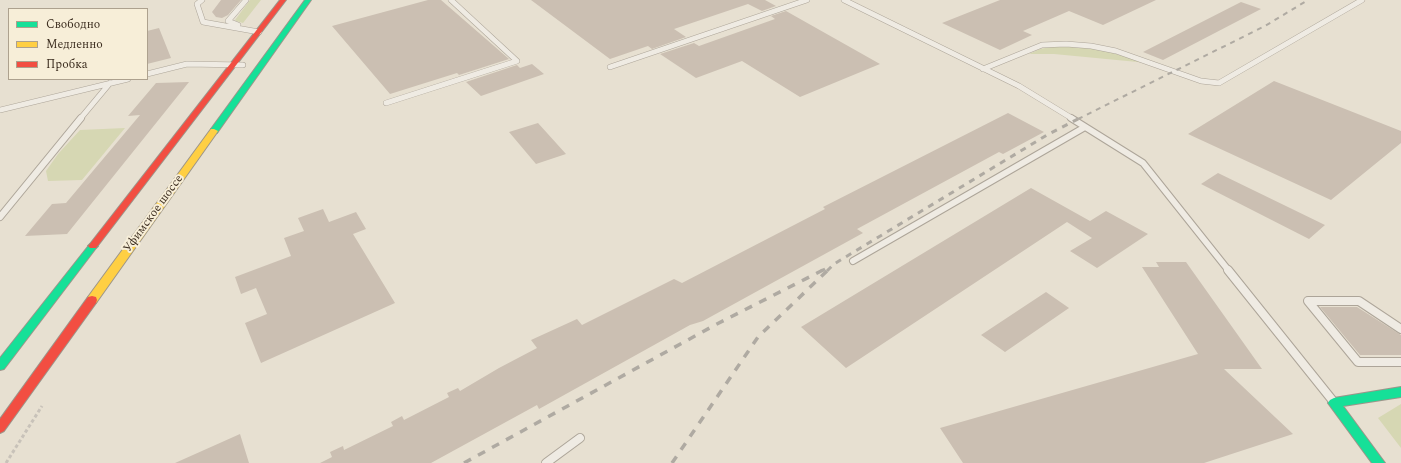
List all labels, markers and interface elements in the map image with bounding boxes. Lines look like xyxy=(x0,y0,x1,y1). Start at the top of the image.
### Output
legend xyxy=(8,8,148,80)
text: Свободно xyxy=(46,15,100,34)
text: Медленно xyxy=(46,35,103,54)
text: Пробка xyxy=(46,55,88,74)
street label: Уфимское шоссе xyxy=(121,172,187,256)

